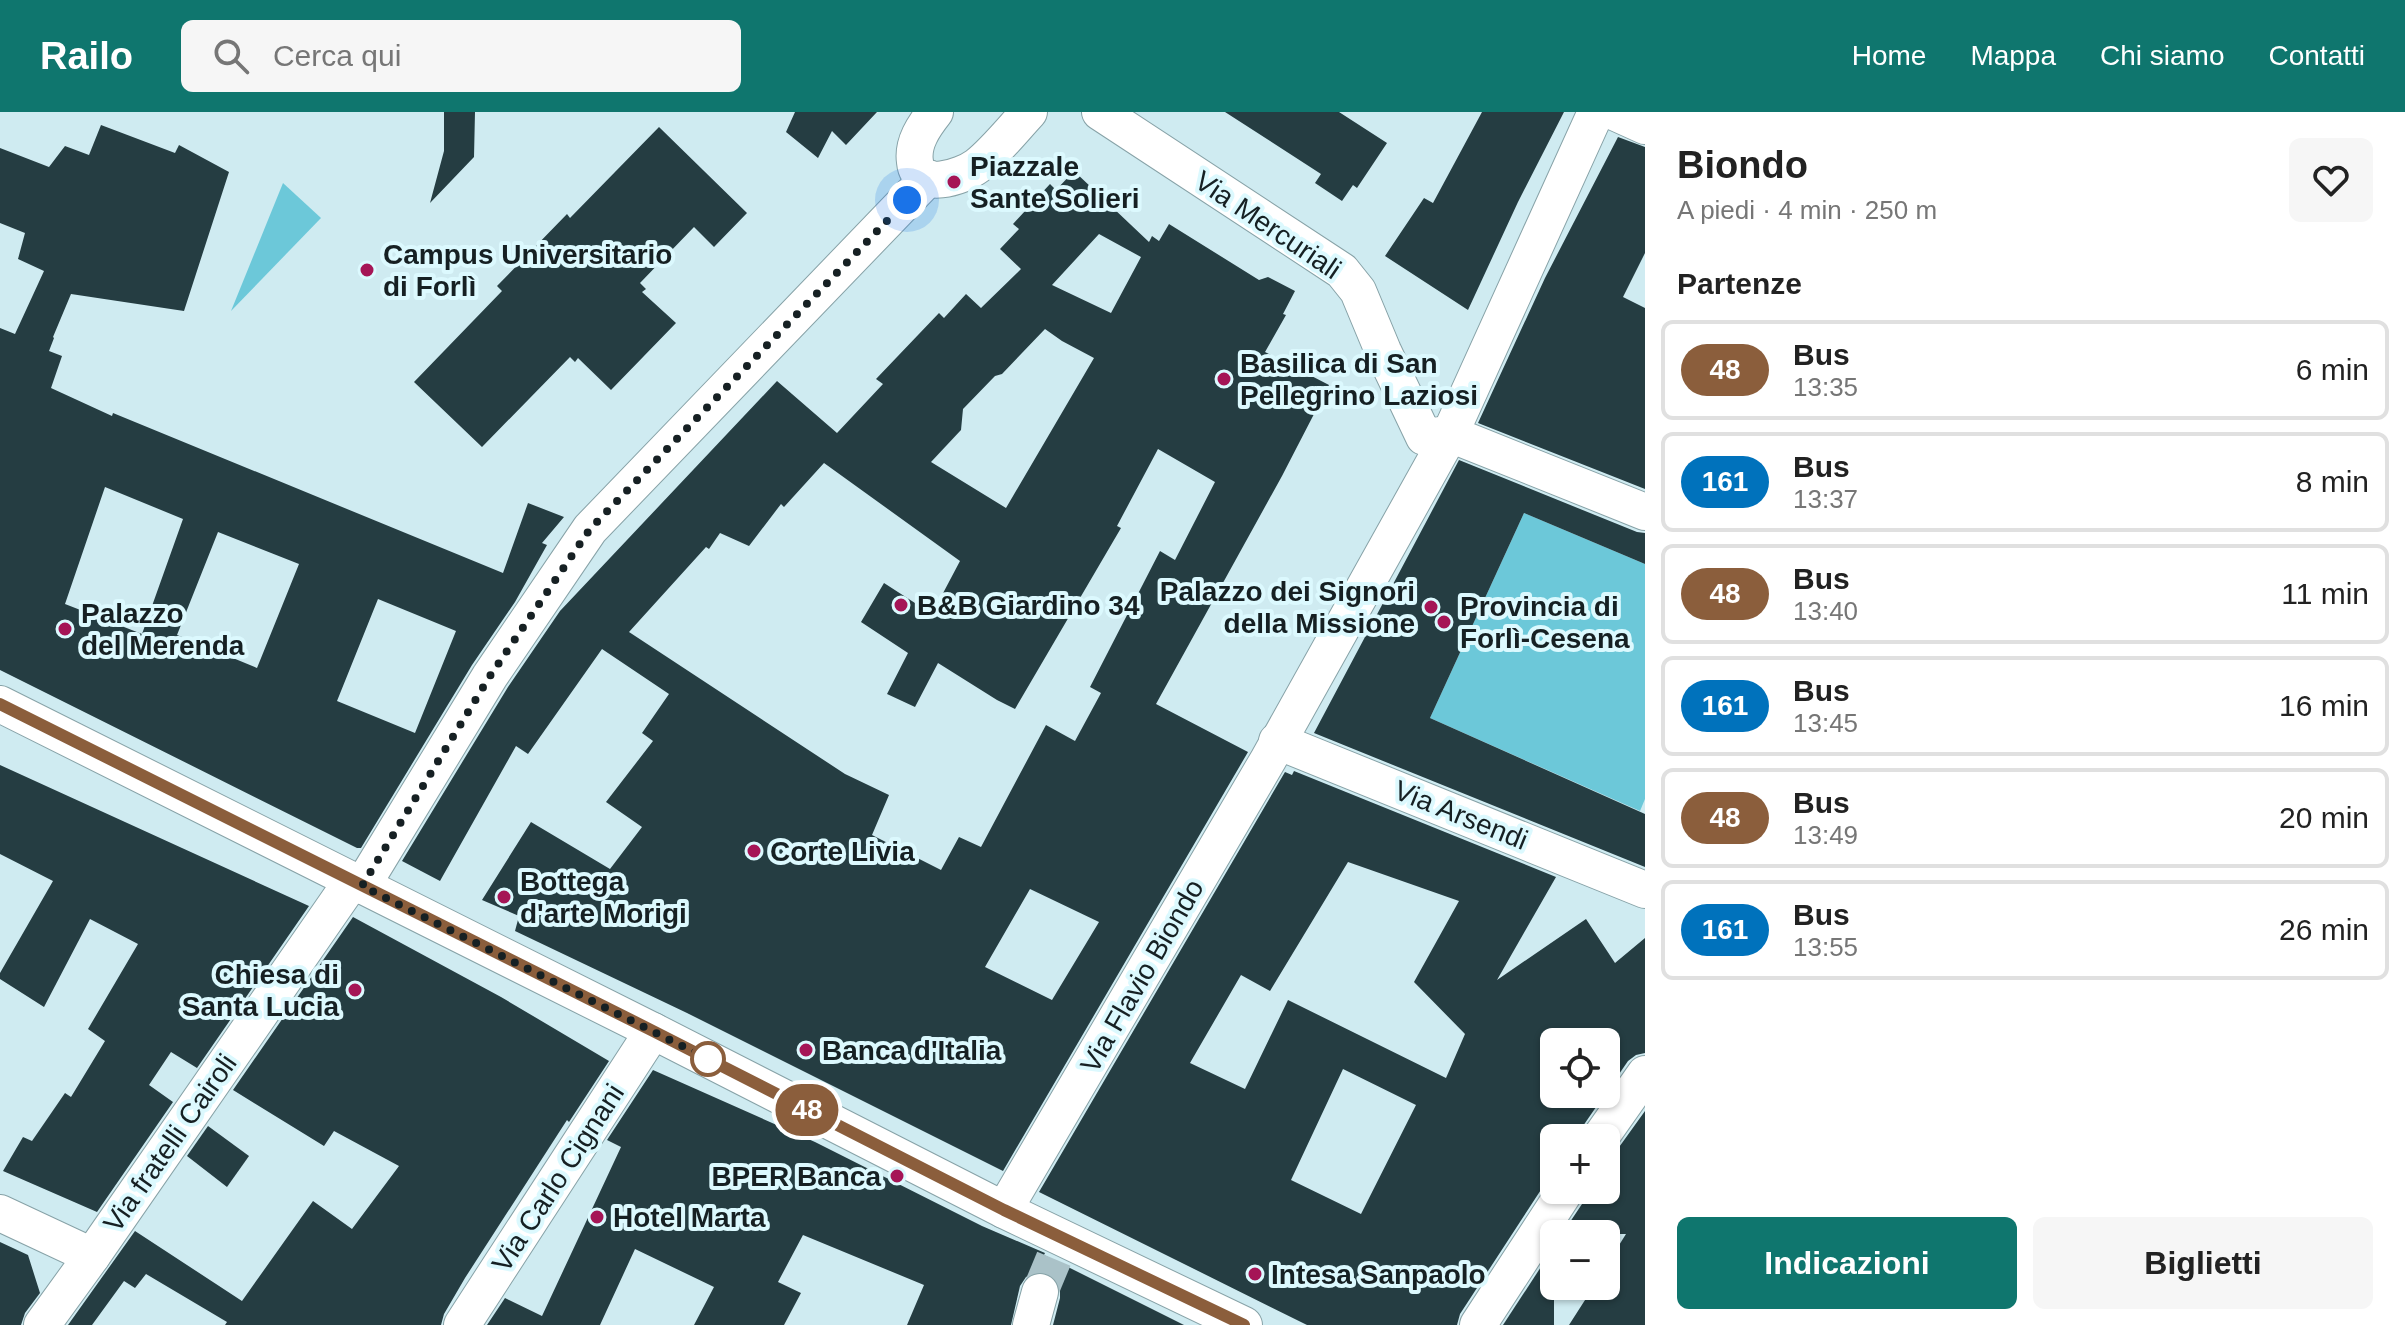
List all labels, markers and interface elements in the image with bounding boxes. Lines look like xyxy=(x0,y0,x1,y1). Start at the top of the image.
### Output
search box xyxy=(181,20,741,92)
icon: search xyxy=(209,34,253,78)
text: Railo xyxy=(40,35,133,77)
text: Cerca qui xyxy=(273,39,401,72)
text: Home xyxy=(1852,40,1926,71)
text: Mappa xyxy=(1970,40,2056,71)
text: Chi siamo xyxy=(2100,40,2225,71)
text: Contatti xyxy=(2269,40,2365,71)
button: heart xyxy=(2289,138,2373,222)
text: Biondo xyxy=(1677,144,1808,186)
place label: Piazzale Sante Solieri xyxy=(970,151,1140,214)
street label: Via Mercuriali xyxy=(1189,165,1347,285)
marker: Piazzale Sante Solieri xyxy=(945,173,963,191)
your location xyxy=(887,180,927,220)
text: A piedi · 4 min · 250 m xyxy=(1677,195,1937,225)
place label: Campus Universitario di Forlì xyxy=(383,239,672,302)
marker: Campus Universitario di Forlì xyxy=(358,261,376,279)
text: Partenze xyxy=(1677,267,1802,300)
text: Bus xyxy=(1793,338,1850,371)
place label: Basilica di San Pellegrino Laziosi xyxy=(1240,348,1478,411)
text: 6 min xyxy=(2296,353,2369,386)
text: 48 xyxy=(1709,354,1741,385)
marker: Basilica di San Pellegrino Laziosi xyxy=(1215,370,1233,388)
text: 13:35 xyxy=(1793,372,1858,402)
text: Bus xyxy=(1793,450,1850,483)
text: 8 min xyxy=(2296,465,2369,498)
text: 161 xyxy=(1702,466,1748,497)
text: 13:37 xyxy=(1793,484,1858,514)
text: Bus xyxy=(1793,562,1850,595)
place label: Palazzo dei Signori della Missione xyxy=(1160,576,1415,639)
text: 11 min xyxy=(2281,577,2369,610)
text: 48 xyxy=(1709,578,1741,609)
place label: B&B Giardino 34 xyxy=(917,590,1140,621)
place label: Provincia di Forlì-Cesena xyxy=(1460,591,1630,654)
marker: B&B Giardino 34 xyxy=(892,596,910,614)
text: 13:40 xyxy=(1793,596,1858,626)
place label: Palazzo del Merenda xyxy=(81,598,245,661)
marker: Palazzo dei Signori della Missione xyxy=(1422,598,1440,616)
marker: Provincia di Forlì-Cesena xyxy=(1435,613,1453,631)
marker: Palazzo del Merenda xyxy=(56,620,74,638)
text: Bus xyxy=(1793,674,1850,707)
text: 16 min xyxy=(2279,689,2369,722)
text: 161 xyxy=(1702,690,1748,721)
text: 13:45 xyxy=(1793,708,1858,738)
street label: Via Arsendi xyxy=(1390,774,1532,856)
text: Bus xyxy=(1793,786,1850,819)
text: 20 min xyxy=(2279,801,2369,834)
text: 48 xyxy=(1709,802,1741,833)
text: 13:49 xyxy=(1793,820,1858,850)
place label: Corte Livia xyxy=(770,836,915,867)
marker: Corte Livia xyxy=(745,842,763,860)
place label: Bottega d'arte Morigi xyxy=(520,866,687,929)
street label: Via Flavio Biondo xyxy=(1074,874,1210,1078)
marker: Bottega d'arte Morigi xyxy=(495,888,513,906)
text: Bus xyxy=(1793,898,1850,931)
text: 26 min xyxy=(2279,913,2369,946)
text: 161 xyxy=(1702,914,1748,945)
text: 13:55 xyxy=(1793,932,1858,962)
place label: Chiesa di Santa Lucia xyxy=(182,959,339,1022)
marker: Chiesa di Santa Lucia xyxy=(346,981,364,999)
map controls xyxy=(1540,1028,1620,1300)
button: locate xyxy=(1540,1028,1620,1108)
place label: Banca d'Italia xyxy=(822,1035,1002,1066)
marker: Banca d'Italia xyxy=(797,1041,815,1059)
unlabelled marker xyxy=(691,1042,725,1076)
street label: Via fratelli Cairoli xyxy=(97,1048,243,1238)
street label: Via Carlo Cignani xyxy=(486,1078,630,1278)
line badge: 48 xyxy=(771,1084,843,1136)
text: 48 xyxy=(791,1094,823,1125)
button: + xyxy=(1540,1124,1620,1204)
place label: BPER Banca xyxy=(711,1161,881,1192)
marker: BPER Banca xyxy=(888,1167,906,1185)
place label: Hotel Marta xyxy=(613,1202,766,1233)
marker: Hotel Marta xyxy=(588,1208,606,1226)
button: Indicazioni xyxy=(1677,1217,2017,1309)
button: Biglietti xyxy=(2033,1217,2373,1309)
button: − xyxy=(1540,1220,1620,1300)
place label: Intesa Sanpaolo xyxy=(1271,1259,1486,1290)
marker: Intesa Sanpaolo xyxy=(1246,1265,1264,1283)

